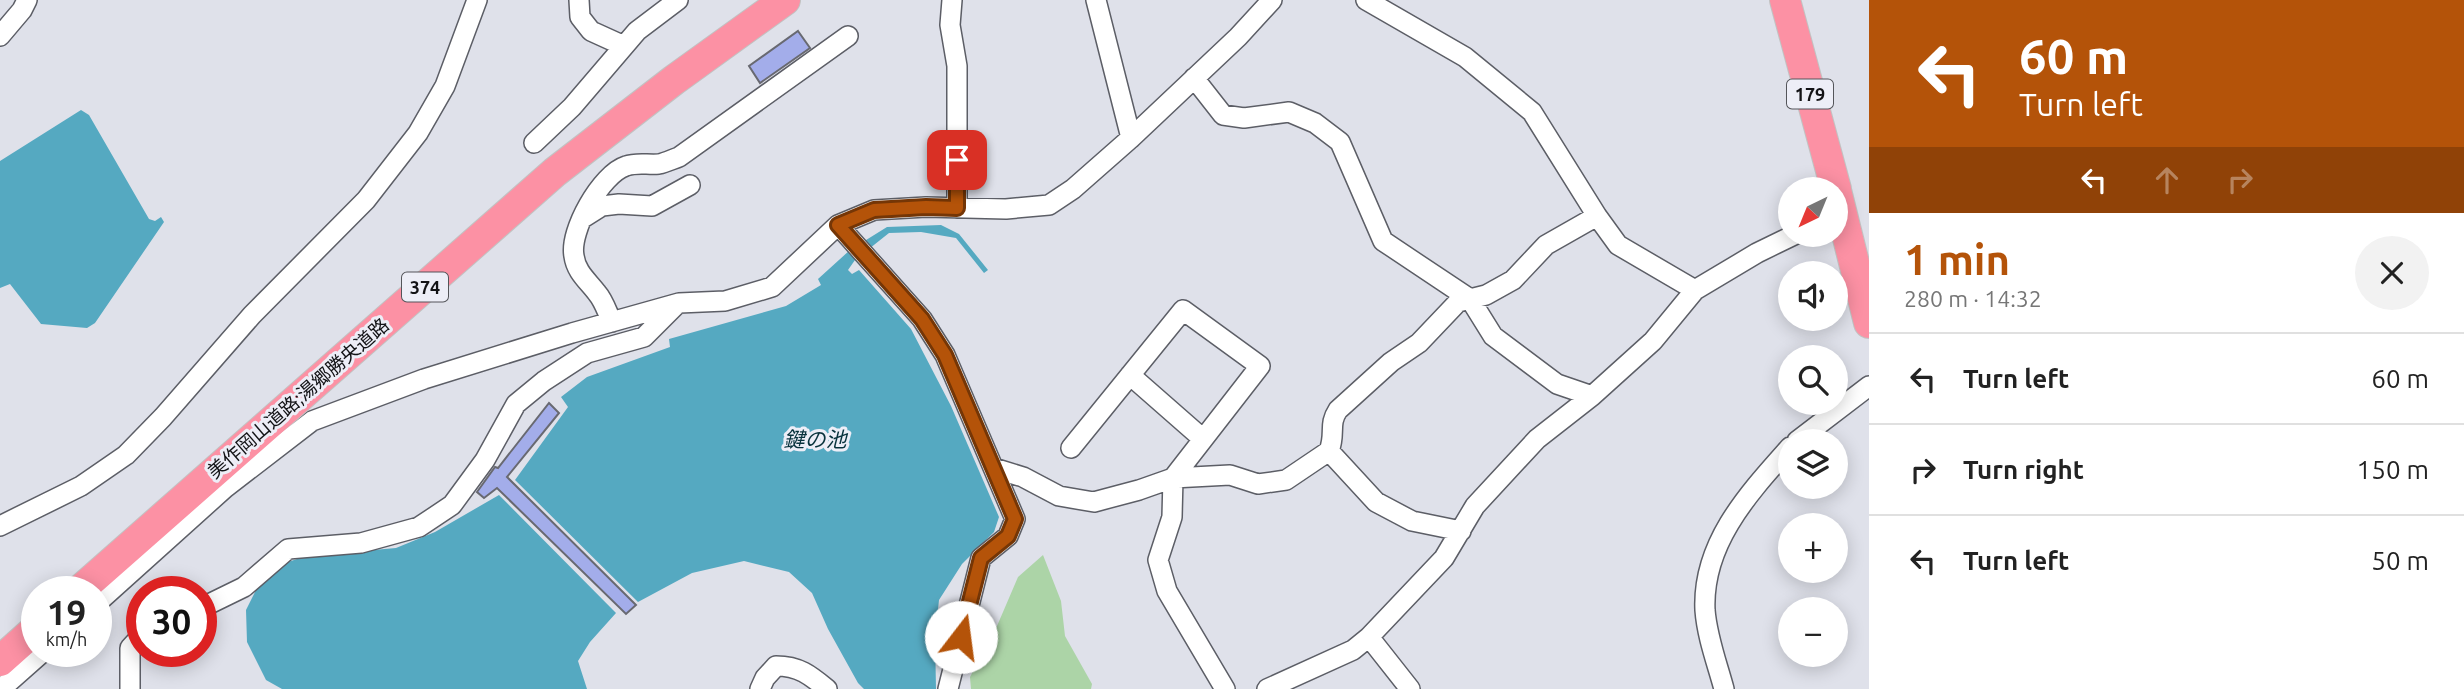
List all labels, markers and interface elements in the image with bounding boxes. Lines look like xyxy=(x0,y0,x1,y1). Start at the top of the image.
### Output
icon: left xyxy=(1904,28,1995,119)
text: 60 m xyxy=(2019,28,2128,83)
road number: 179 xyxy=(1787,80,1833,108)
text: Turn left xyxy=(2019,86,2143,122)
pin xyxy=(927,130,987,190)
icon: arrive xyxy=(938,141,976,179)
icon: left xyxy=(2075,161,2113,199)
icon: ahead xyxy=(2148,161,2186,199)
icon: right xyxy=(2221,161,2259,199)
north arrow xyxy=(1778,177,1848,247)
map controls xyxy=(1778,177,1848,667)
text: 1 min xyxy=(1904,236,2010,283)
button: close xyxy=(2355,236,2429,310)
button: sound xyxy=(1778,261,1848,331)
road number: 374 xyxy=(402,272,448,302)
text: 280 m · 14:32 xyxy=(1904,286,2042,311)
street label: 美作岡山道路;湯郷勝央道路 xyxy=(203,313,393,483)
button: search xyxy=(1778,345,1848,415)
icon: left xyxy=(1904,360,1942,398)
text: Turn left xyxy=(1963,364,2069,393)
text: 60 m xyxy=(2371,364,2429,393)
water label: 鍵の池 xyxy=(784,427,848,451)
button: layers xyxy=(1778,429,1848,499)
icon: right xyxy=(1904,451,1942,489)
text: Turn right xyxy=(1963,455,2084,484)
text: 150 m xyxy=(2357,455,2429,484)
button: + xyxy=(1778,513,1848,583)
icon: left xyxy=(1904,542,1942,580)
text: Turn left xyxy=(1963,546,2069,575)
text: 50 m xyxy=(2371,546,2429,575)
speed limit sign: 30 xyxy=(126,576,217,667)
text: 19 xyxy=(47,592,86,632)
button: − xyxy=(1778,597,1848,667)
position arrow xyxy=(924,600,998,674)
text: km/h xyxy=(46,629,87,649)

